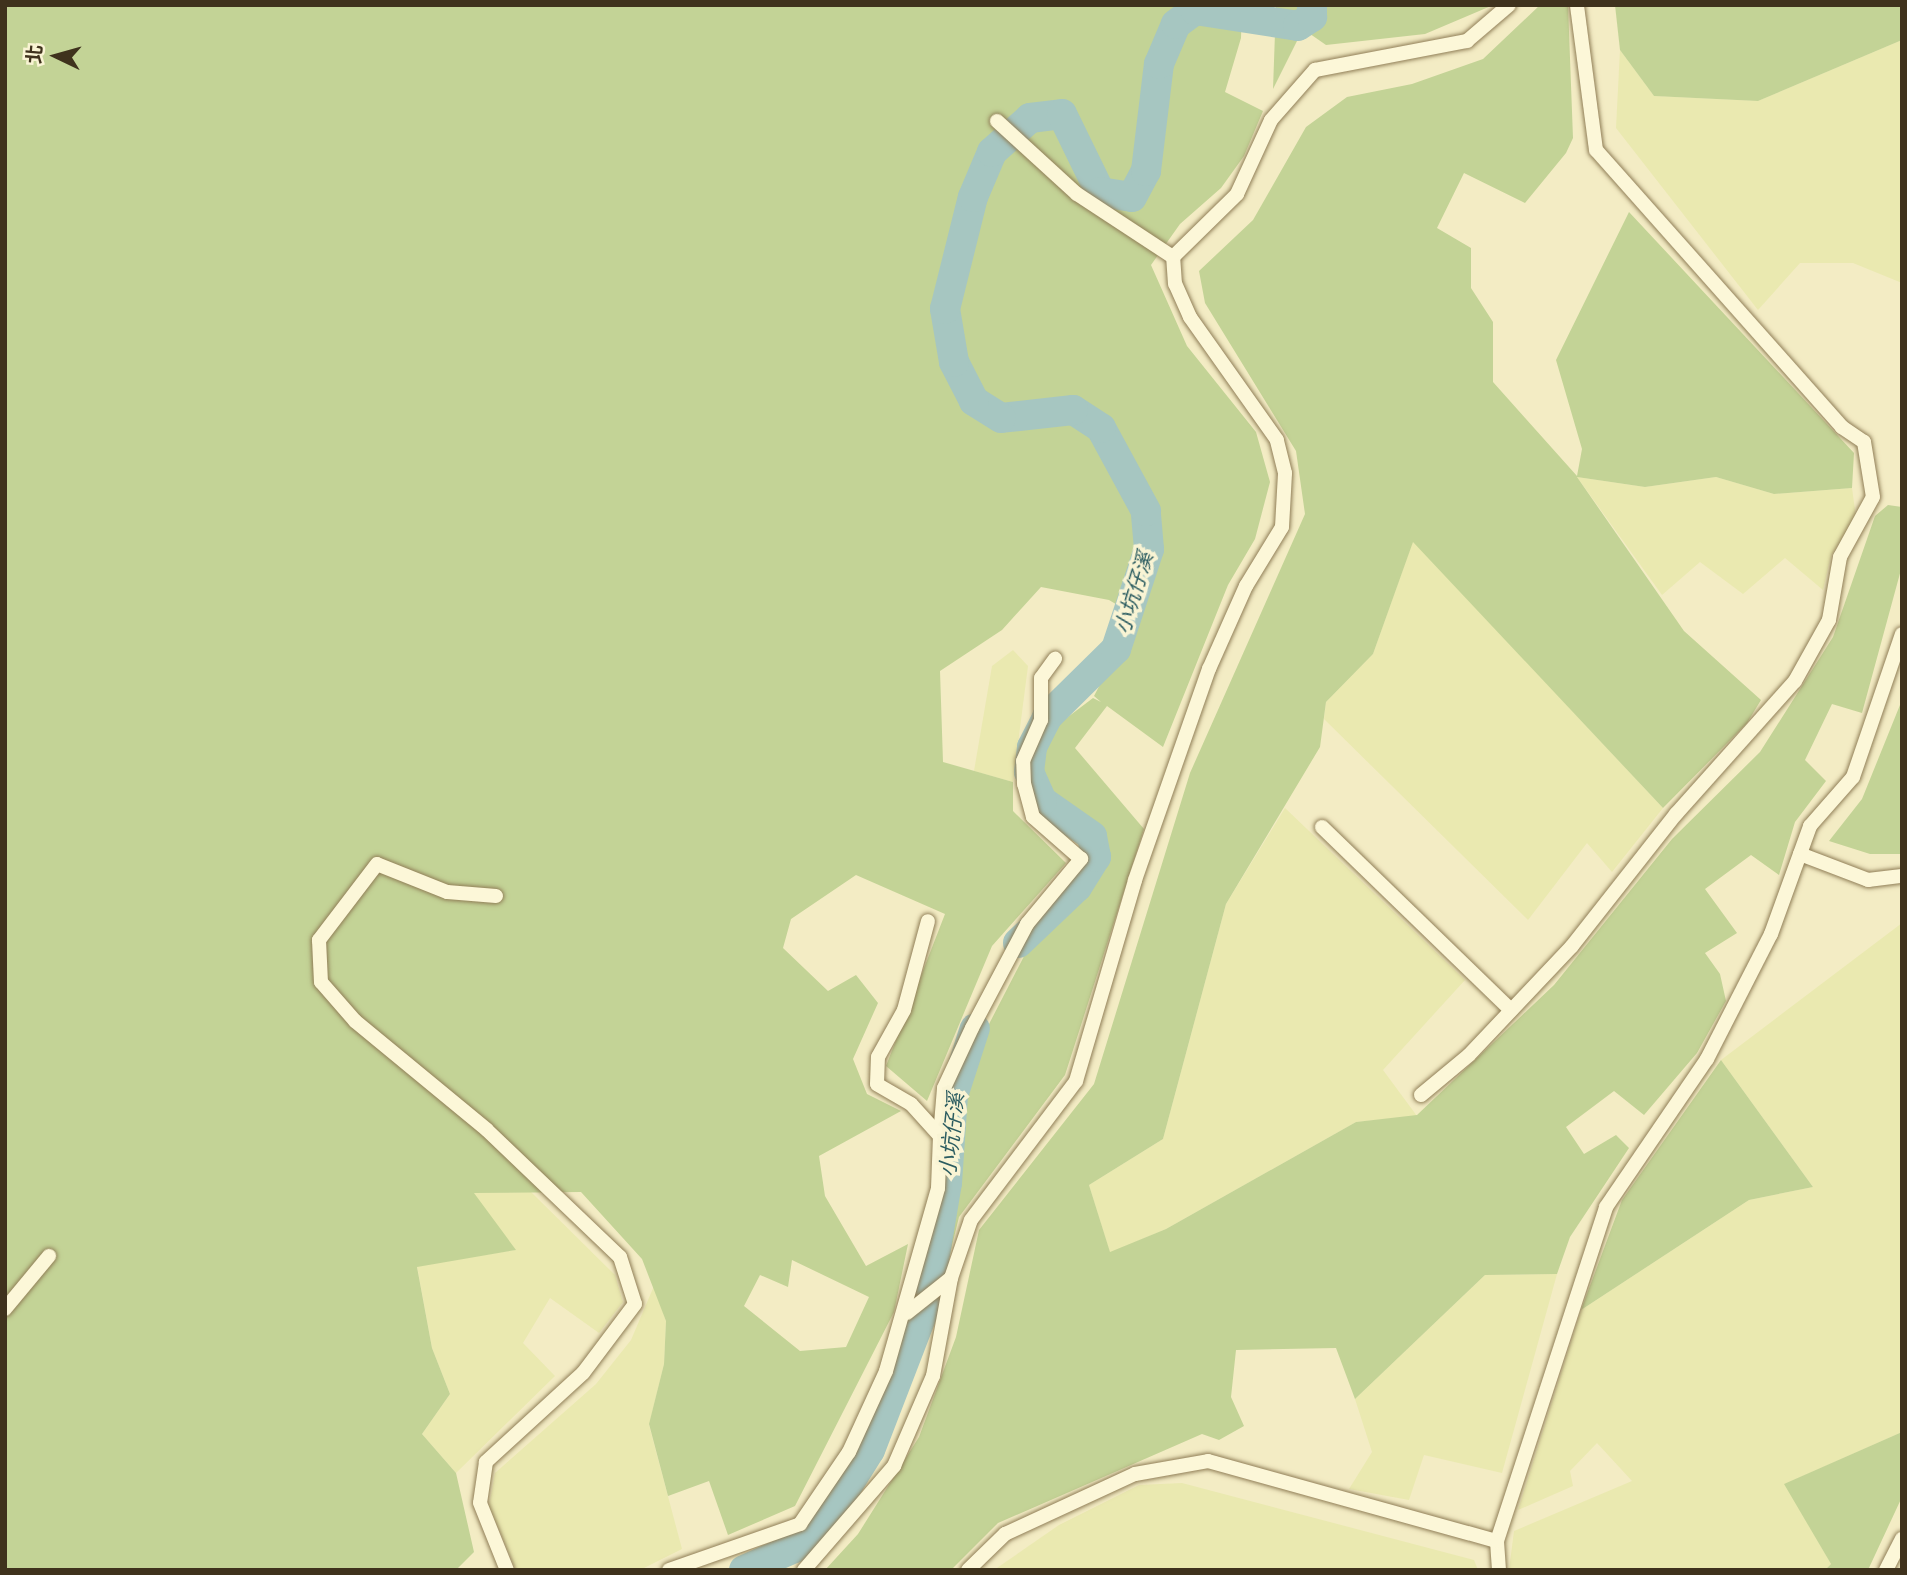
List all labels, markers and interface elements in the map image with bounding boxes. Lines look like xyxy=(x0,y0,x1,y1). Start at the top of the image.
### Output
north arrow xyxy=(21,21,91,91)
text: 北 xyxy=(22,44,47,65)
water label: 小坑仔溪 xyxy=(1110,549,1158,637)
water label: 小坑仔溪 xyxy=(935,1092,969,1178)

